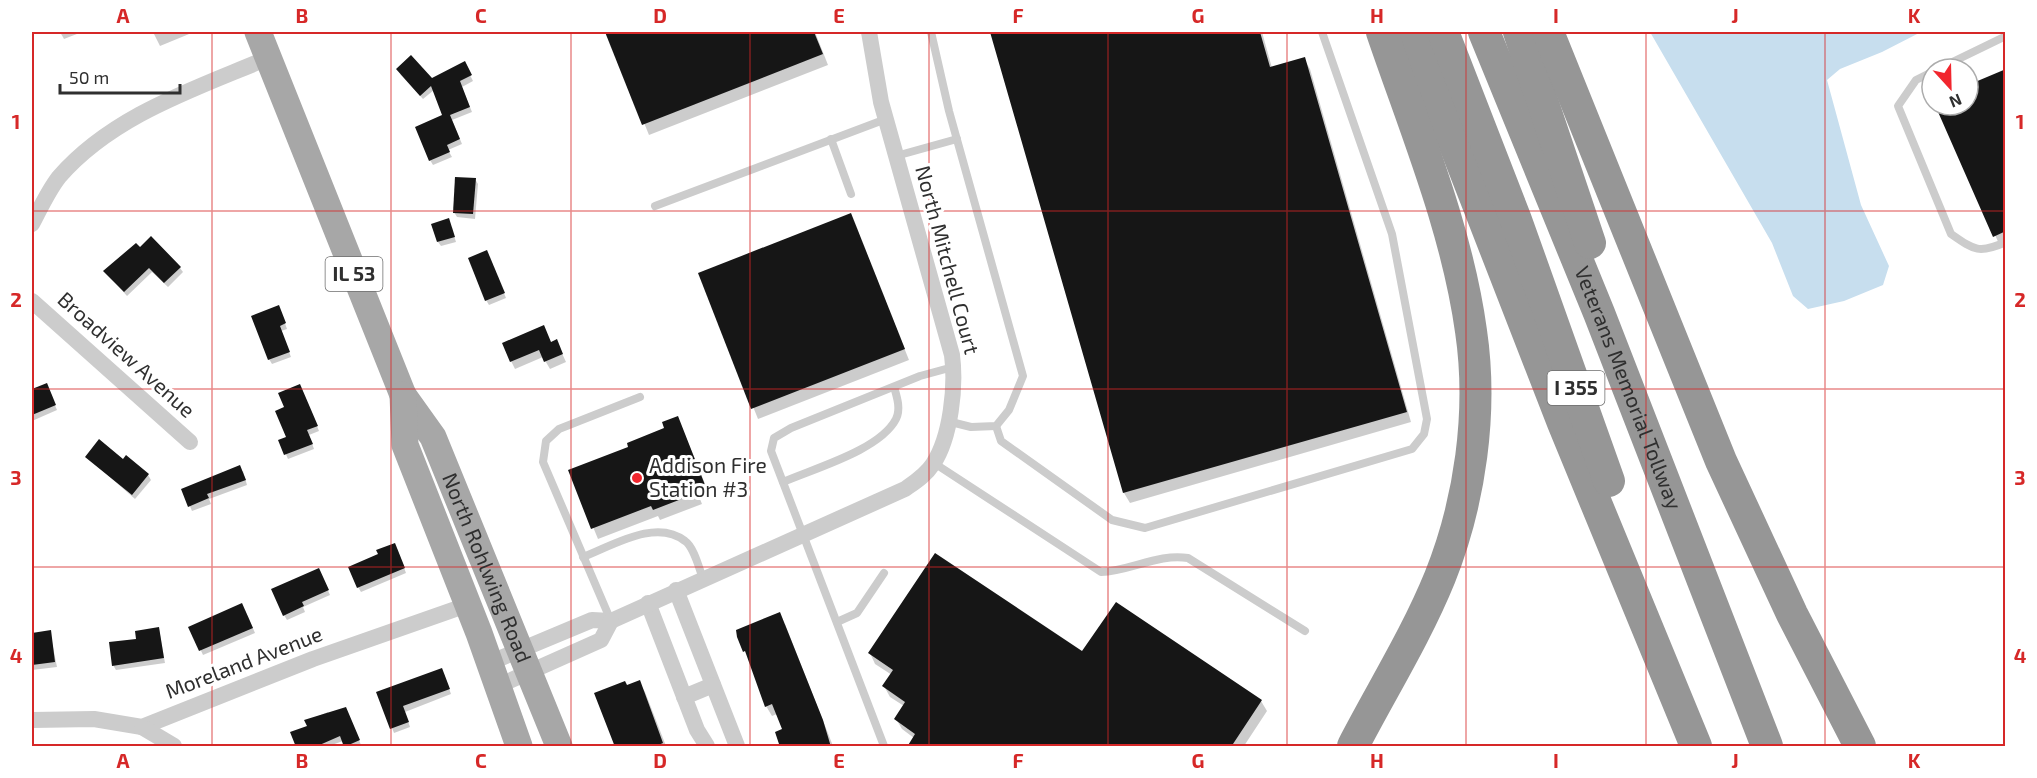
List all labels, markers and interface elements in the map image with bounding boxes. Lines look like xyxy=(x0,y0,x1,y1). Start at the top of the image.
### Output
text: A xyxy=(116,3,130,27)
text: B xyxy=(296,3,308,27)
text: C xyxy=(475,3,487,27)
text: D xyxy=(653,3,667,27)
text: E xyxy=(833,3,845,27)
text: F xyxy=(1012,3,1024,27)
text: G xyxy=(1192,3,1204,27)
text: H xyxy=(1370,3,1384,27)
text: I xyxy=(1553,3,1559,27)
text: J xyxy=(1731,3,1739,27)
text: K xyxy=(1908,3,1921,27)
scale bar xyxy=(60,57,180,95)
north arrow xyxy=(1920,57,1980,117)
text: 50 m xyxy=(69,66,109,88)
text: N xyxy=(1947,90,1965,112)
text: 1 xyxy=(12,109,20,133)
text: 1 xyxy=(2016,109,2024,133)
street label: North Mitchell Court xyxy=(911,163,986,357)
road number: IL 53 xyxy=(326,257,382,291)
street label: Veterans Memorial Tollway xyxy=(1570,262,1688,513)
street label: Broadview Avenue xyxy=(53,286,201,422)
text: 2 xyxy=(10,287,22,311)
text: 2 xyxy=(2014,287,2026,311)
road number: I 355 xyxy=(1548,371,1604,405)
place label: Addison Fire Station #3 xyxy=(649,452,767,501)
text: 3 xyxy=(10,465,22,489)
text: 3 xyxy=(2014,465,2026,489)
street label: North Rohlwing Road xyxy=(438,469,538,666)
marker: Addison Fire Station #3 xyxy=(630,471,644,485)
street label: Moreland Avenue xyxy=(161,620,326,703)
text: 4 xyxy=(10,643,23,667)
text: 4 xyxy=(2014,643,2027,667)
text: A xyxy=(116,748,130,772)
text: B xyxy=(296,748,308,772)
text: C xyxy=(475,748,487,772)
text: D xyxy=(653,748,667,772)
text: E xyxy=(833,748,845,772)
text: F xyxy=(1012,748,1024,772)
text: G xyxy=(1192,748,1204,772)
text: H xyxy=(1370,748,1384,772)
text: I xyxy=(1553,748,1559,772)
text: J xyxy=(1731,748,1739,772)
text: K xyxy=(1908,748,1921,772)

